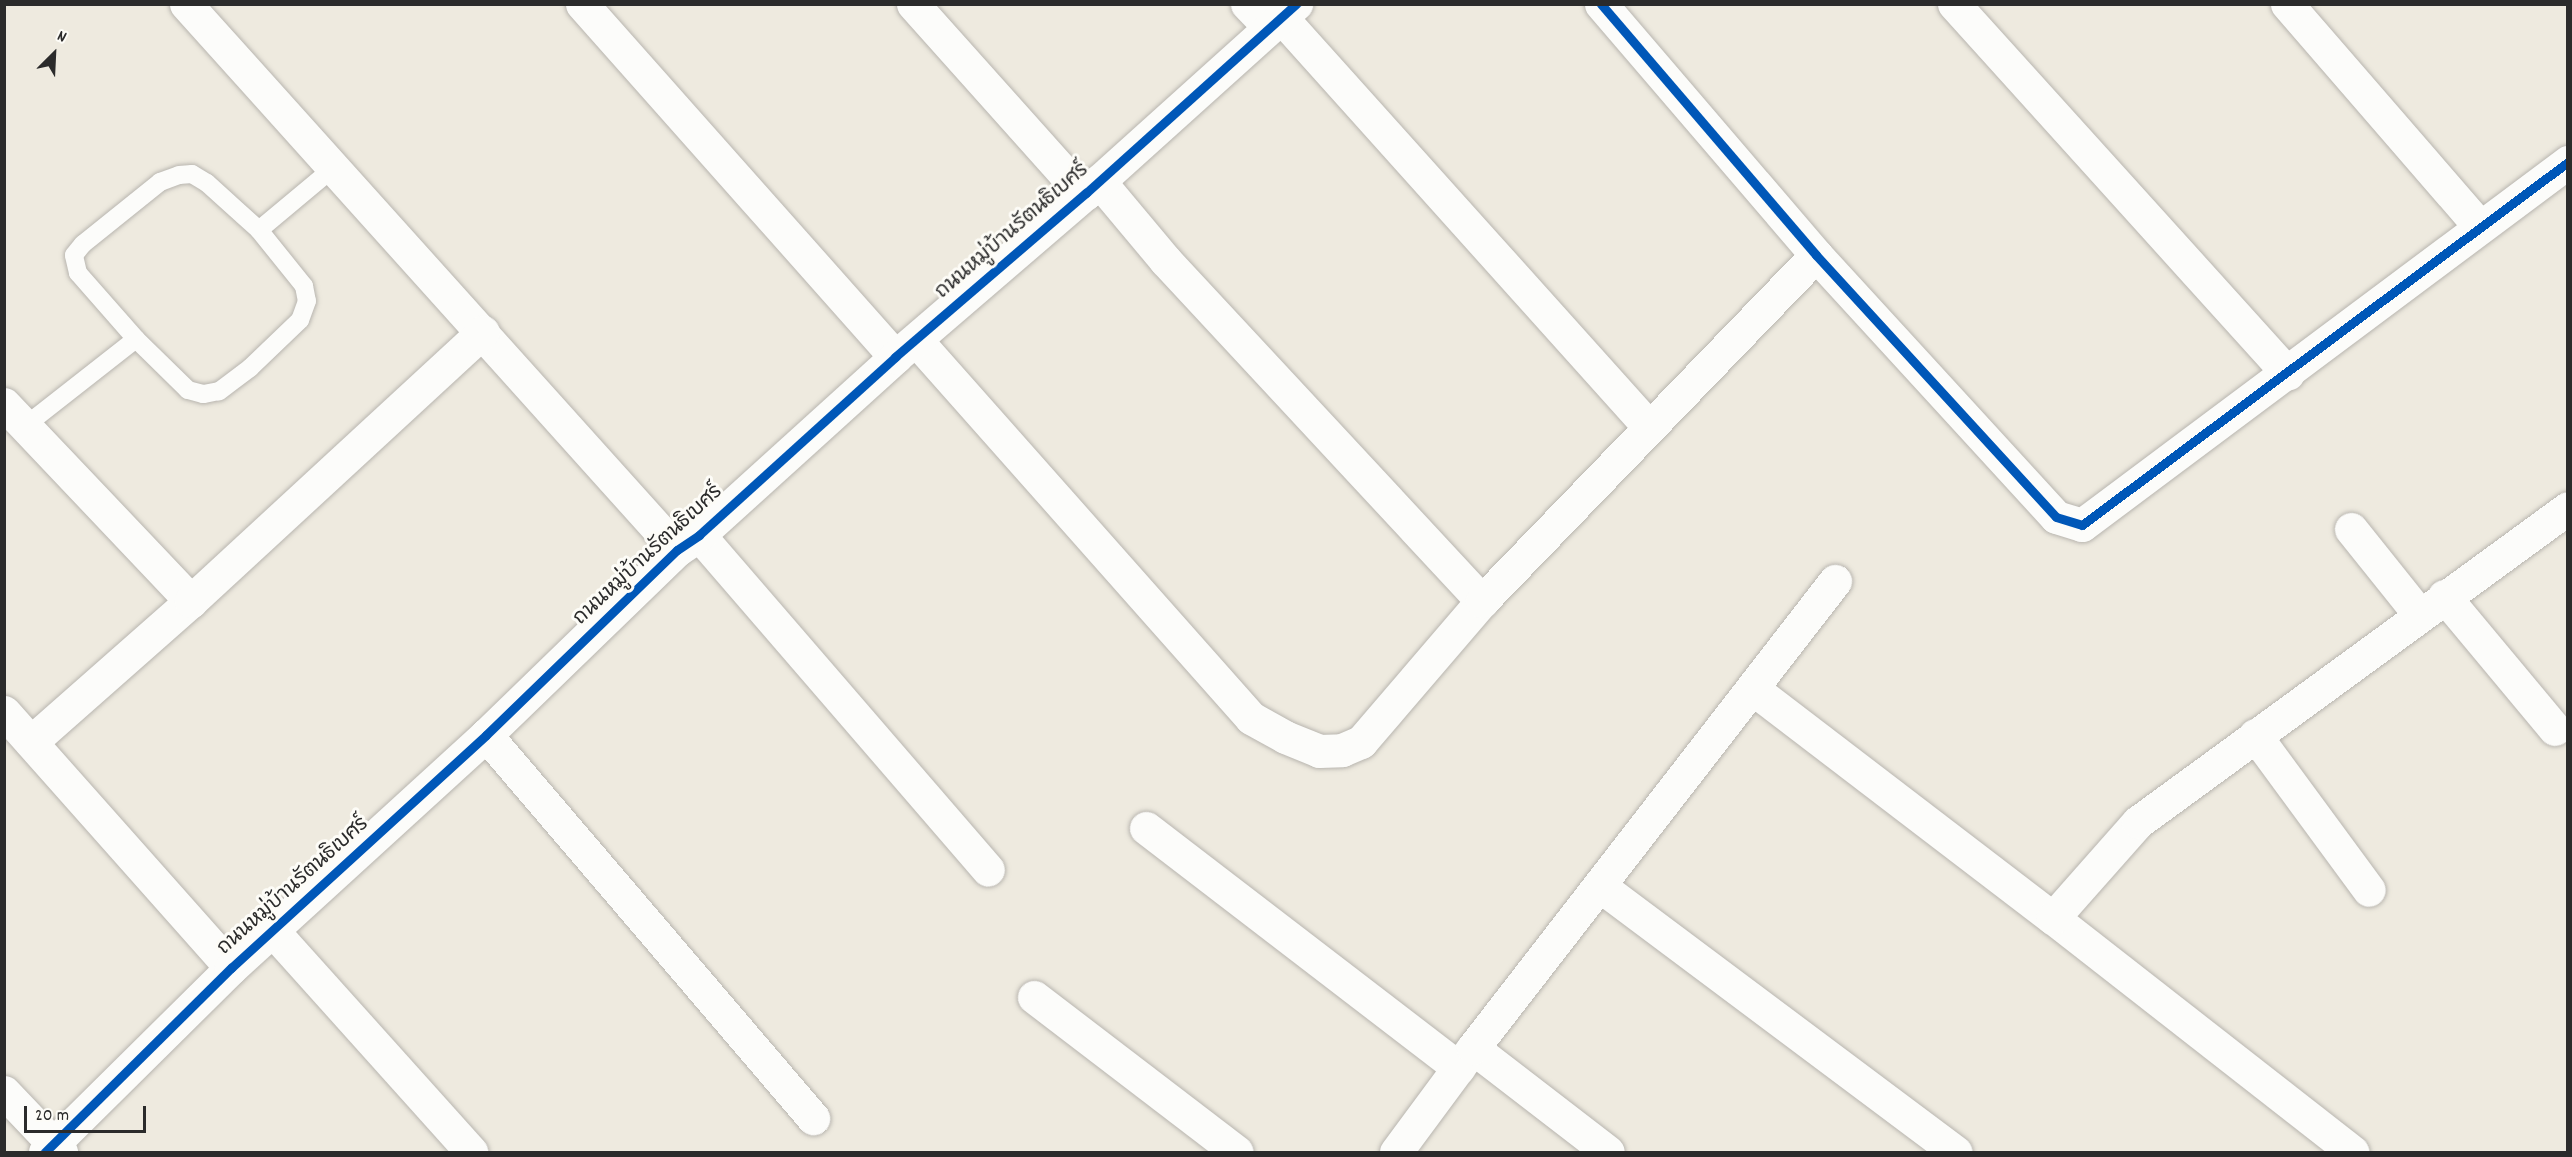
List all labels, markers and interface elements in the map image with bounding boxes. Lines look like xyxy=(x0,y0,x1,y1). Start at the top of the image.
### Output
north arrow xyxy=(24,24,84,84)
text: N xyxy=(53,25,70,49)
street label: ถนนหมู่บ้านรัตนธิเบศร์ xyxy=(932,159,1094,305)
street label: ถนนหมู่บ้านรัตนธิเบศร์ xyxy=(569,481,729,631)
street label: ถนนหมู่บ้านรัตนธิเบศร์ xyxy=(213,813,375,961)
scale bar xyxy=(27,1094,148,1132)
text: 20 m xyxy=(35,1104,69,1129)

